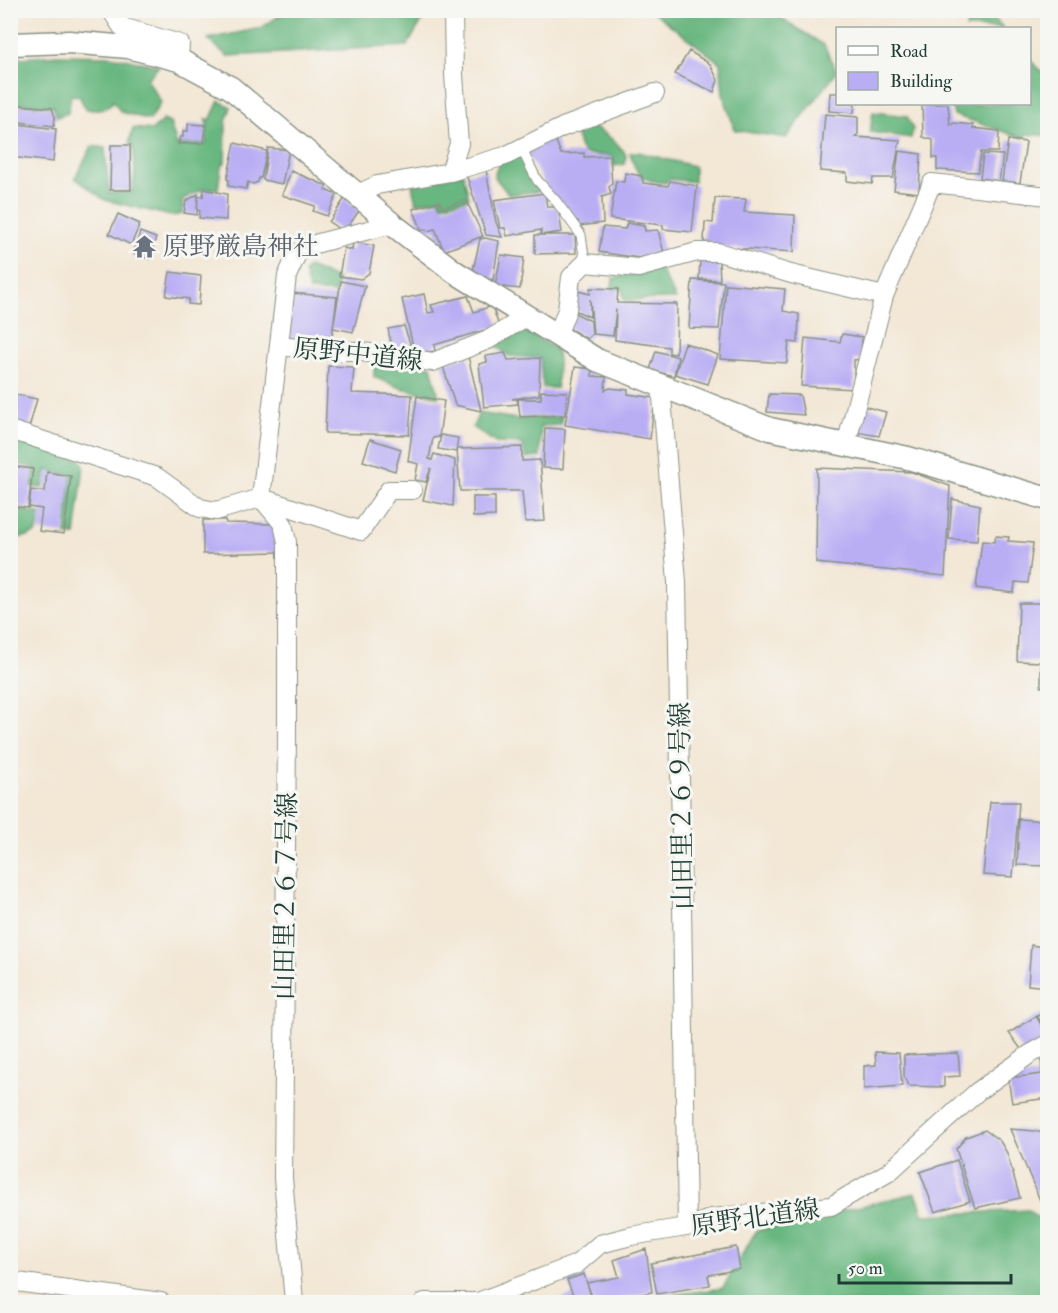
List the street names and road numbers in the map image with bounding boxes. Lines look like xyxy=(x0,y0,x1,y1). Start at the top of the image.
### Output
street label: 原野中道線 xyxy=(292,332,424,378)
street label: 山田里２６９号線 xyxy=(664,702,700,910)
street label: 山田里２６７号線 xyxy=(268,792,304,1000)
street label: 原野北道線 xyxy=(689,1193,822,1243)

